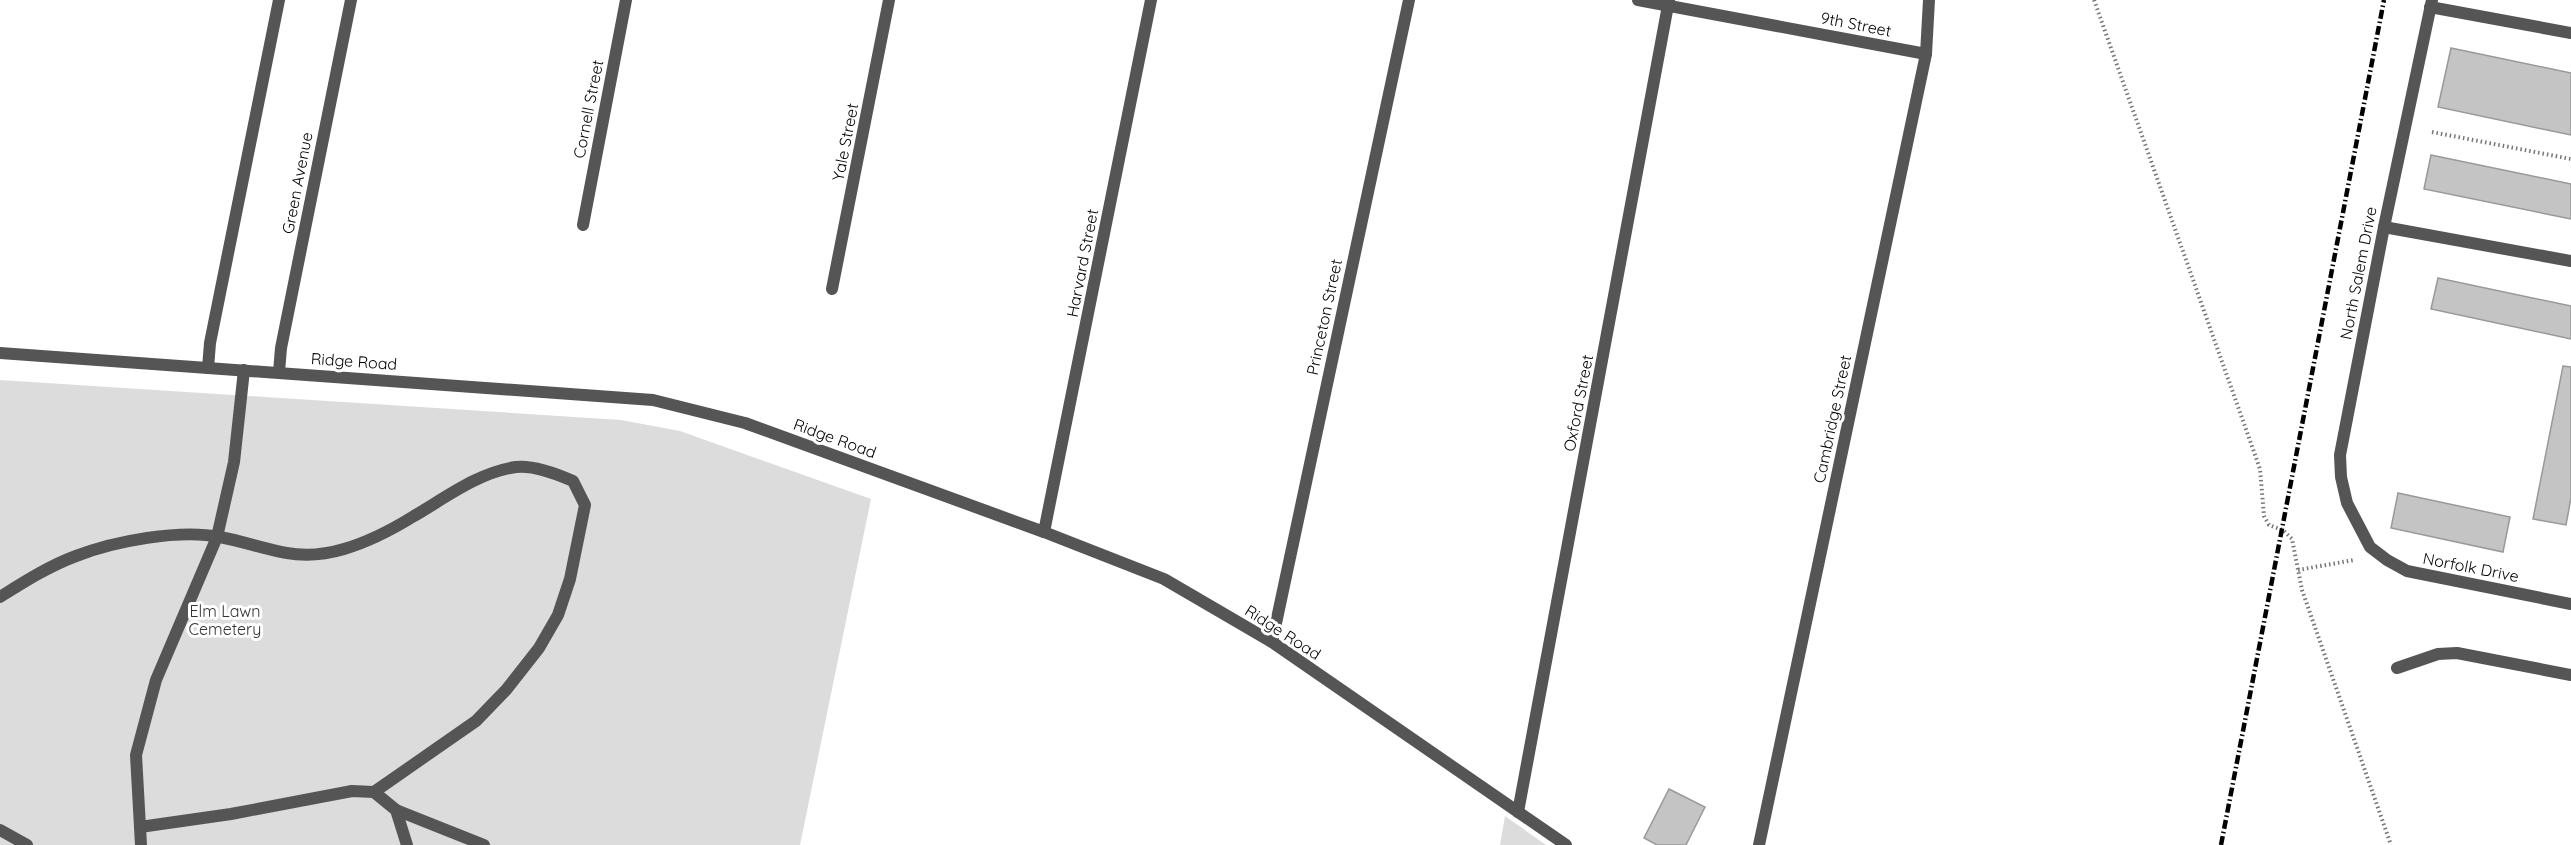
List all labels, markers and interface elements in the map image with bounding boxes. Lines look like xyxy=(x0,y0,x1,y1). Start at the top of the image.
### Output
street label: 9th Street xyxy=(1819,7,1893,41)
street label: Cornell Street xyxy=(569,58,607,160)
street label: Yale Street xyxy=(828,101,862,183)
street label: Green Avenue xyxy=(277,130,317,236)
street label: North Salem Drive xyxy=(2335,205,2381,341)
street label: Harvard Street xyxy=(1062,207,1102,319)
street label: Princeton Street xyxy=(1302,257,1346,377)
street label: Ridge Road xyxy=(310,348,398,374)
street label: Oxford Street xyxy=(1559,353,1597,453)
street label: Cambridge Street xyxy=(1809,353,1855,485)
street label: Ridge Road xyxy=(791,414,879,462)
street label: Norfolk Drive xyxy=(2421,548,2521,586)
street label: Ridge Road xyxy=(1241,600,1325,664)
park label: Elm Lawn Cemetery xyxy=(189,601,261,639)

